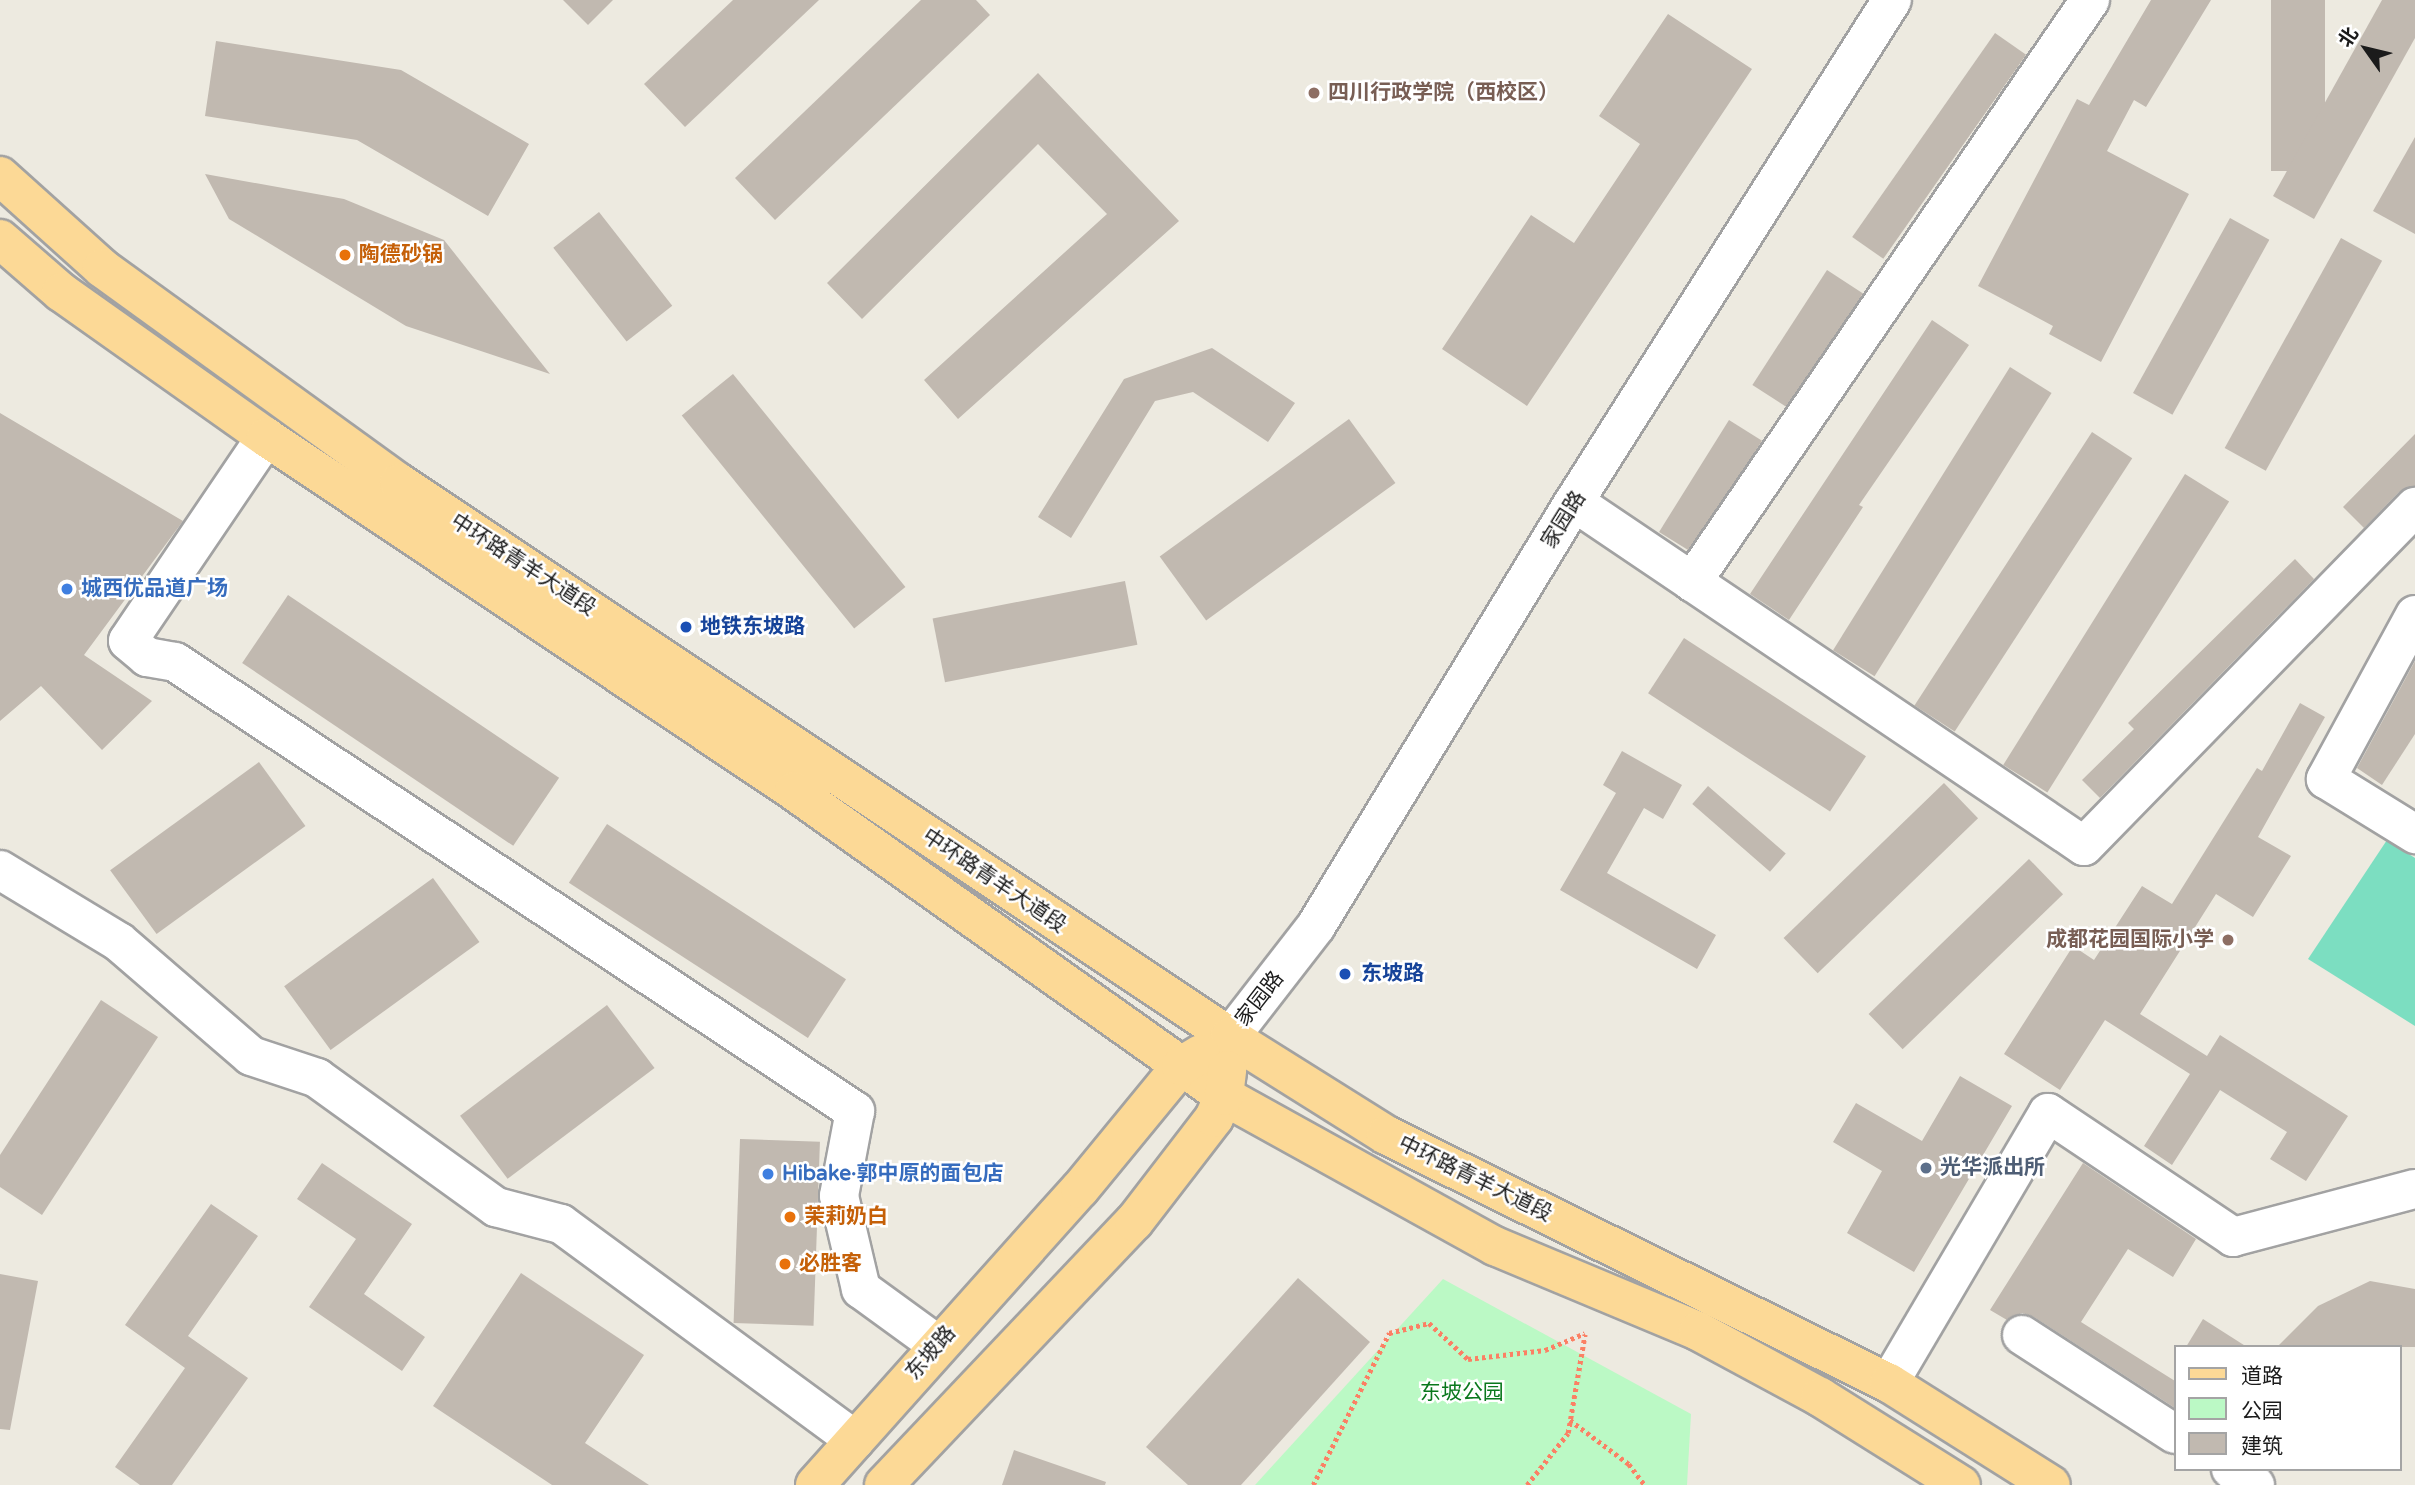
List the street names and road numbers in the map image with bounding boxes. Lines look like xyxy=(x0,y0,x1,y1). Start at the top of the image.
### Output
street label: 家园路 xyxy=(1537,487,1591,553)
street label: 中环路青羊大道段 xyxy=(446,509,600,621)
street label: 中环路青羊大道段 xyxy=(917,824,1071,938)
street label: 家园路 xyxy=(1231,966,1289,1032)
street label: 中环路青羊大道段 xyxy=(1394,1131,1556,1227)
street label: 东坡路 xyxy=(901,1321,961,1385)

